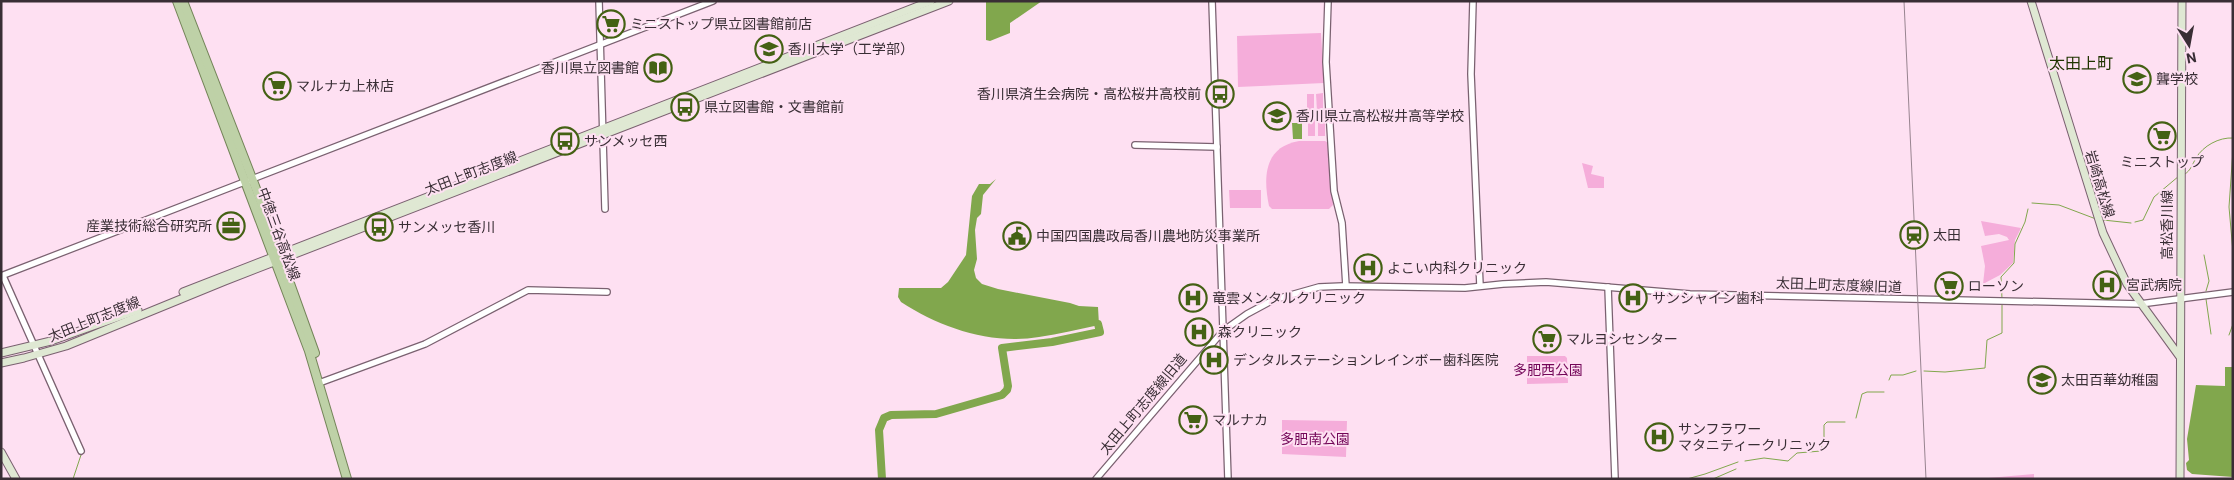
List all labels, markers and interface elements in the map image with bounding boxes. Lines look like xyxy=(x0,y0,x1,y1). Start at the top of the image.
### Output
supermarket icon: ミニストップ県立図書館前店 xyxy=(596,9,626,39)
place label: ミニストップ県立図書館前店 xyxy=(630,16,812,32)
north arrow xyxy=(2164,20,2214,70)
school or university icon: 香川大学（工学部） xyxy=(754,34,784,64)
place label: 香川大学（工学部） xyxy=(788,41,914,57)
text: N xyxy=(2185,49,2198,67)
library icon: 香川県立図書館 xyxy=(643,53,673,83)
district label: 太田上町 xyxy=(2049,54,2113,73)
place label: 香川県立図書館 xyxy=(541,60,639,76)
school or university icon: 聾学校 xyxy=(2122,64,2152,94)
supermarket icon: マルナカ上林店 xyxy=(262,71,292,101)
place label: 聾学校 xyxy=(2156,71,2198,87)
place label: マルナカ上林店 xyxy=(296,78,394,94)
bus stop icon: 香川県済生会病院・高松桜井高校前 xyxy=(1205,79,1235,109)
place label: 香川県済生会病院・高松桜井高校前 xyxy=(977,86,1201,102)
bus stop icon: 県立図書館・文書館前 xyxy=(670,92,700,122)
place label: 県立図書館・文書館前 xyxy=(704,99,844,115)
school or university icon: 香川県立高松桜井高等学校 xyxy=(1262,101,1292,131)
place label: 香川県立高松桜井高等学校 xyxy=(1296,108,1464,124)
supermarket icon: ミニストップ xyxy=(2147,121,2177,151)
bus stop icon: サンメッセ西 xyxy=(550,126,580,156)
place label: サンメッセ西 xyxy=(584,133,668,149)
street label: 太田上町志度線 xyxy=(422,148,520,198)
street label: 岩崎高松線 xyxy=(2082,148,2118,220)
place label: ミニストップ xyxy=(2120,154,2204,170)
street label: 中徳三谷高松線 xyxy=(255,185,303,283)
street label: 高松香川線 xyxy=(2159,190,2175,260)
office icon: 産業技術総合研究所 xyxy=(216,211,246,241)
bus stop icon: サンメッセ香川 xyxy=(364,212,394,242)
place label: 産業技術総合研究所 xyxy=(86,218,212,234)
place label: サンメッセ香川 xyxy=(398,219,496,235)
station icon: 太田 xyxy=(1899,220,1929,250)
public building icon: 中国四国農政局香川農地防災事業所 xyxy=(1002,221,1032,251)
place label: 太田 xyxy=(1933,227,1961,243)
place label: 中国四国農政局香川農地防災事業所 xyxy=(1036,228,1260,244)
hospital icon: よこい内科クリニック xyxy=(1353,253,1383,283)
place label: よこい内科クリニック xyxy=(1387,260,1527,276)
hospital icon: 宮武病院 xyxy=(2092,270,2122,300)
supermarket icon: ローソン xyxy=(1934,271,1964,301)
street label: 太田上町志度線旧道 xyxy=(1776,275,1902,295)
place label: 宮武病院 xyxy=(2126,277,2182,293)
place label: ローソン xyxy=(1968,278,2024,294)
hospital icon: 竜雲メンタルクリニック xyxy=(1178,283,1208,313)
hospital icon: サンシャイン歯科 xyxy=(1618,283,1648,313)
place label: 竜雲メンタルクリニック xyxy=(1212,290,1366,306)
place label: サンシャイン歯科 xyxy=(1652,290,1764,306)
street label: 太田上町志度線 xyxy=(46,293,142,345)
hospital icon: 森クリニック xyxy=(1184,317,1214,347)
place label: 森クリニック xyxy=(1218,324,1302,340)
supermarket icon: マルヨシセンター xyxy=(1532,324,1562,354)
place label: マルヨシセンター xyxy=(1566,331,1678,347)
hospital icon: デンタルステーションレインボー歯科医院 xyxy=(1199,345,1229,375)
street label: 太田上町志度線旧道 xyxy=(1096,351,1190,457)
place label: デンタルステーションレインボー歯科医院 xyxy=(1233,352,1499,368)
park label: 多肥西公園 xyxy=(1513,362,1583,378)
school or university icon: 太田百華幼稚園 xyxy=(2027,365,2057,395)
place label: 太田百華幼稚園 xyxy=(2061,372,2159,388)
supermarket icon: マルナカ xyxy=(1178,405,1208,435)
place label: マルナカ xyxy=(1212,412,1268,428)
place label: サンフラワー マタニティークリニック xyxy=(1678,421,1831,453)
hospital icon: サンフラワー マタニティークリニック xyxy=(1644,422,1674,452)
park label: 多肥南公園 xyxy=(1280,431,1350,447)

